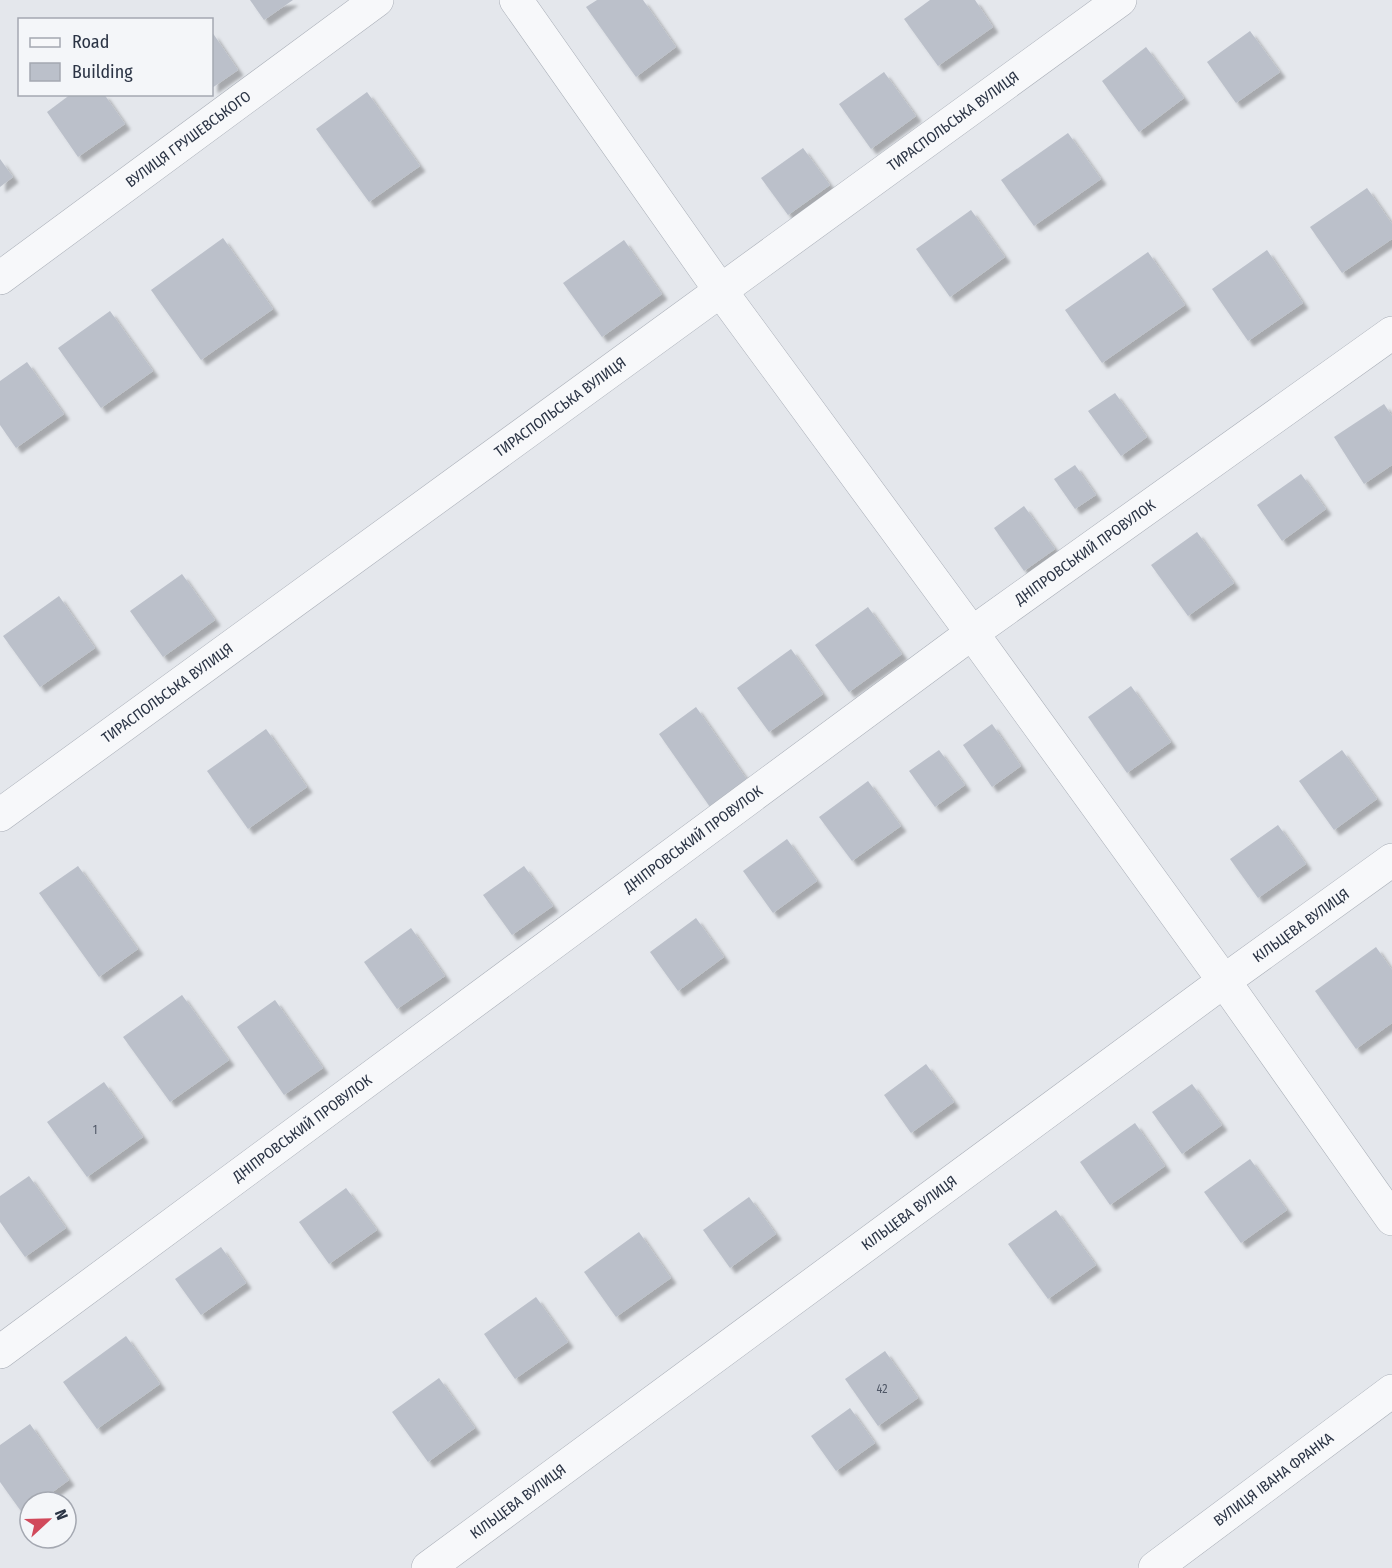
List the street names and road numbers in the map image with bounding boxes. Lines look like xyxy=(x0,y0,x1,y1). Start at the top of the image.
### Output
street label: ТИРАСПОЛЬСЬКА ВУЛИЦЯ xyxy=(884,67,1023,175)
street label: ВУЛИЦЯ ГРУШЕВСЬКОГО xyxy=(122,87,254,191)
street label: ТИРАСПОЛЬСЬКА ВУЛИЦЯ xyxy=(491,353,630,461)
street label: ДНІПРОВСЬКИЙ ПРОВУЛОК xyxy=(1010,496,1159,609)
street label: ТИРАСПОЛЬСЬКА ВУЛИЦЯ xyxy=(98,639,237,747)
street label: ДНІПРОВСЬКИЙ ПРОВУЛОК xyxy=(619,782,766,897)
street label: КІЛЬЦЕВА ВУЛИЦЯ xyxy=(1249,885,1353,966)
street label: ДНІПРОВСЬКИЙ ПРОВУЛОК xyxy=(228,1071,375,1186)
street label: КІЛЬЦЕВА ВУЛИЦЯ xyxy=(858,1172,961,1254)
street label: ВУЛИЦЯ ІВАНА ФРАНКА xyxy=(1210,1429,1337,1530)
street label: КІЛЬЦЕВА ВУЛИЦЯ xyxy=(467,1460,569,1543)

